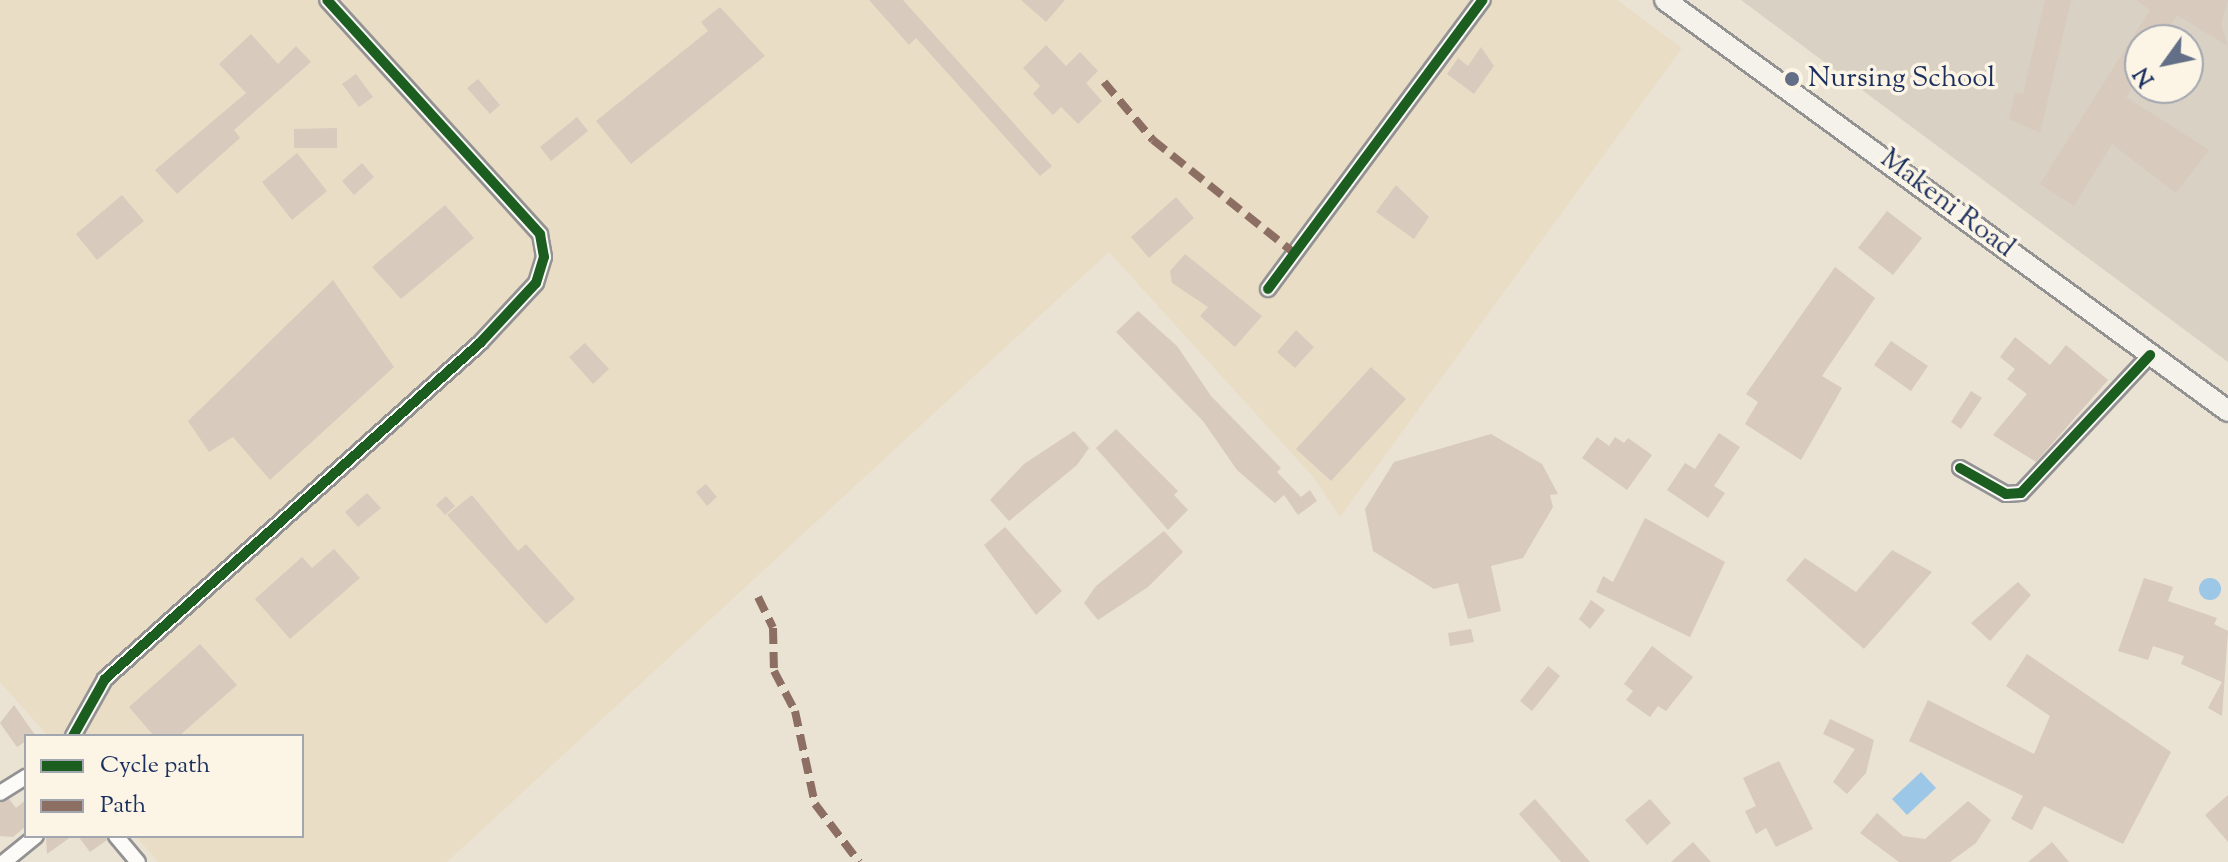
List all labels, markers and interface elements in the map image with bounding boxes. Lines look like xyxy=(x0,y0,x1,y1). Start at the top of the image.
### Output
north arrow xyxy=(2124,24,2204,104)
text: N xyxy=(2127,60,2164,92)
place label: Nursing School xyxy=(1808,62,1995,96)
marker: Nursing School xyxy=(1783,70,1801,88)
street label: Makeni Road xyxy=(1873,142,2021,266)
legend xyxy=(24,734,304,838)
text: Cycle path xyxy=(100,749,210,783)
text: Path xyxy=(100,789,146,823)

